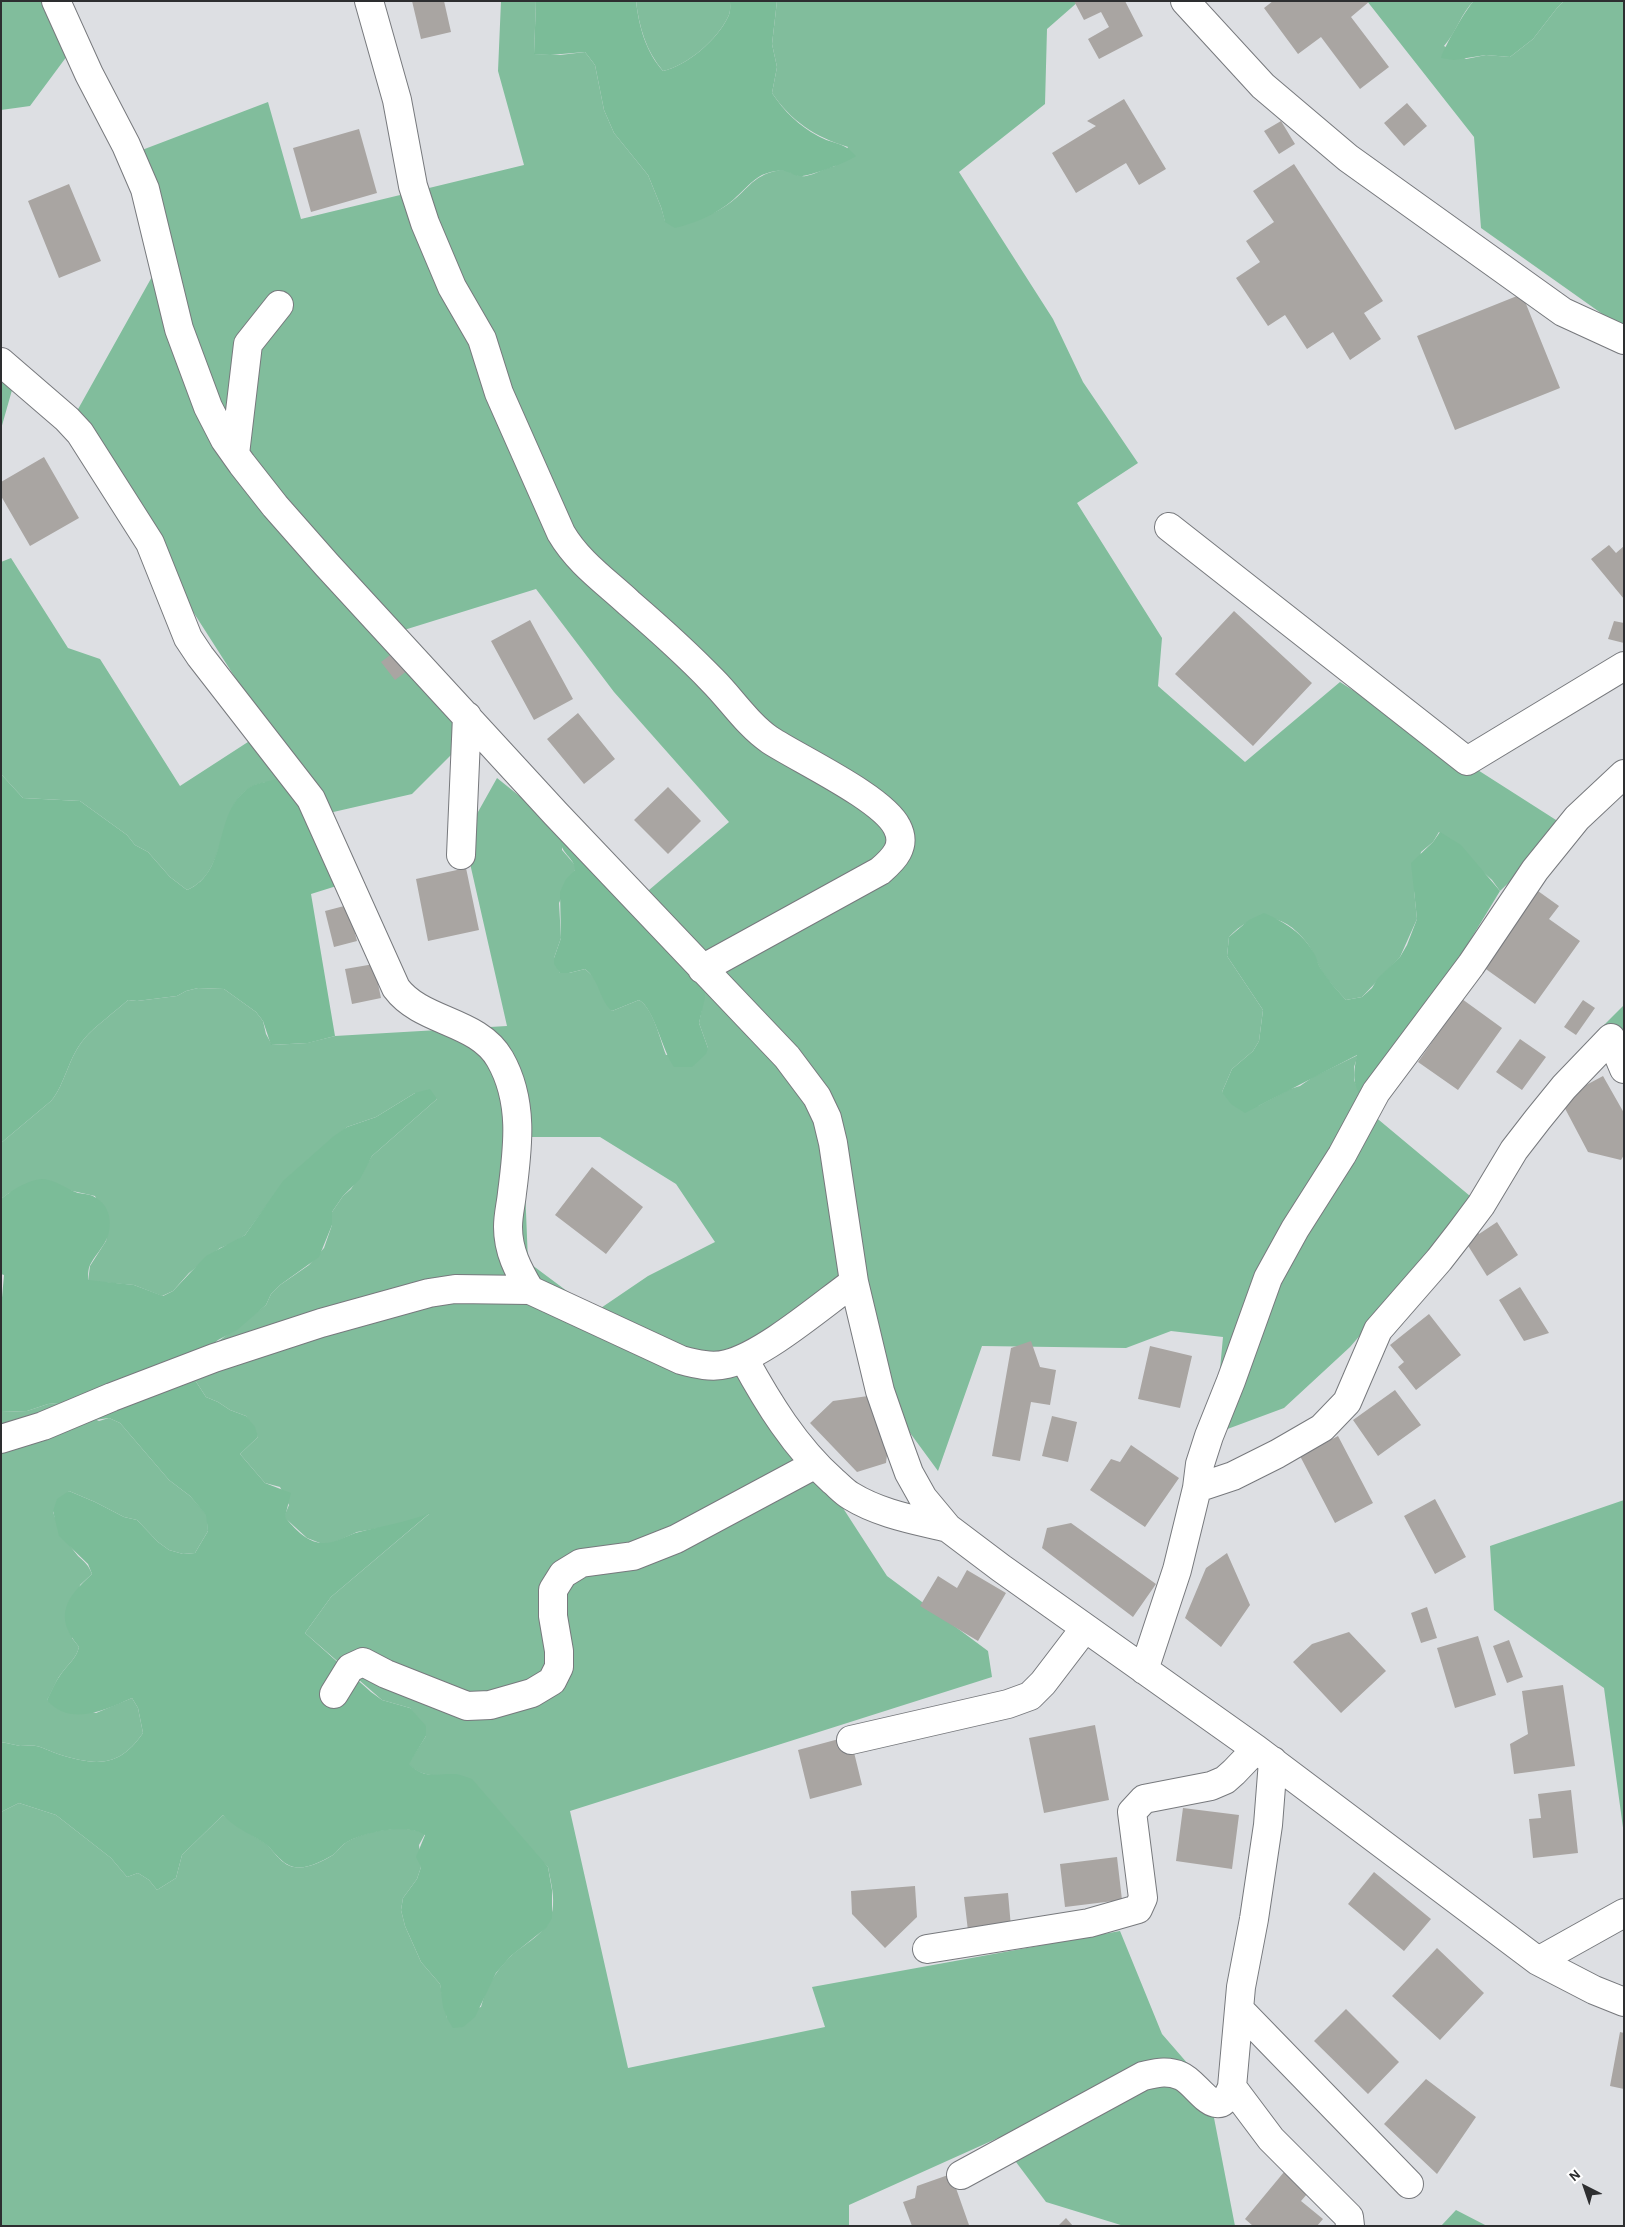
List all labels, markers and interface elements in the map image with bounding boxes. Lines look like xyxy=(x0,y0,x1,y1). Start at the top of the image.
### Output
north arrow xyxy=(1560,2162,1610,2212)
text: N xyxy=(1567,2167,1583,2184)

